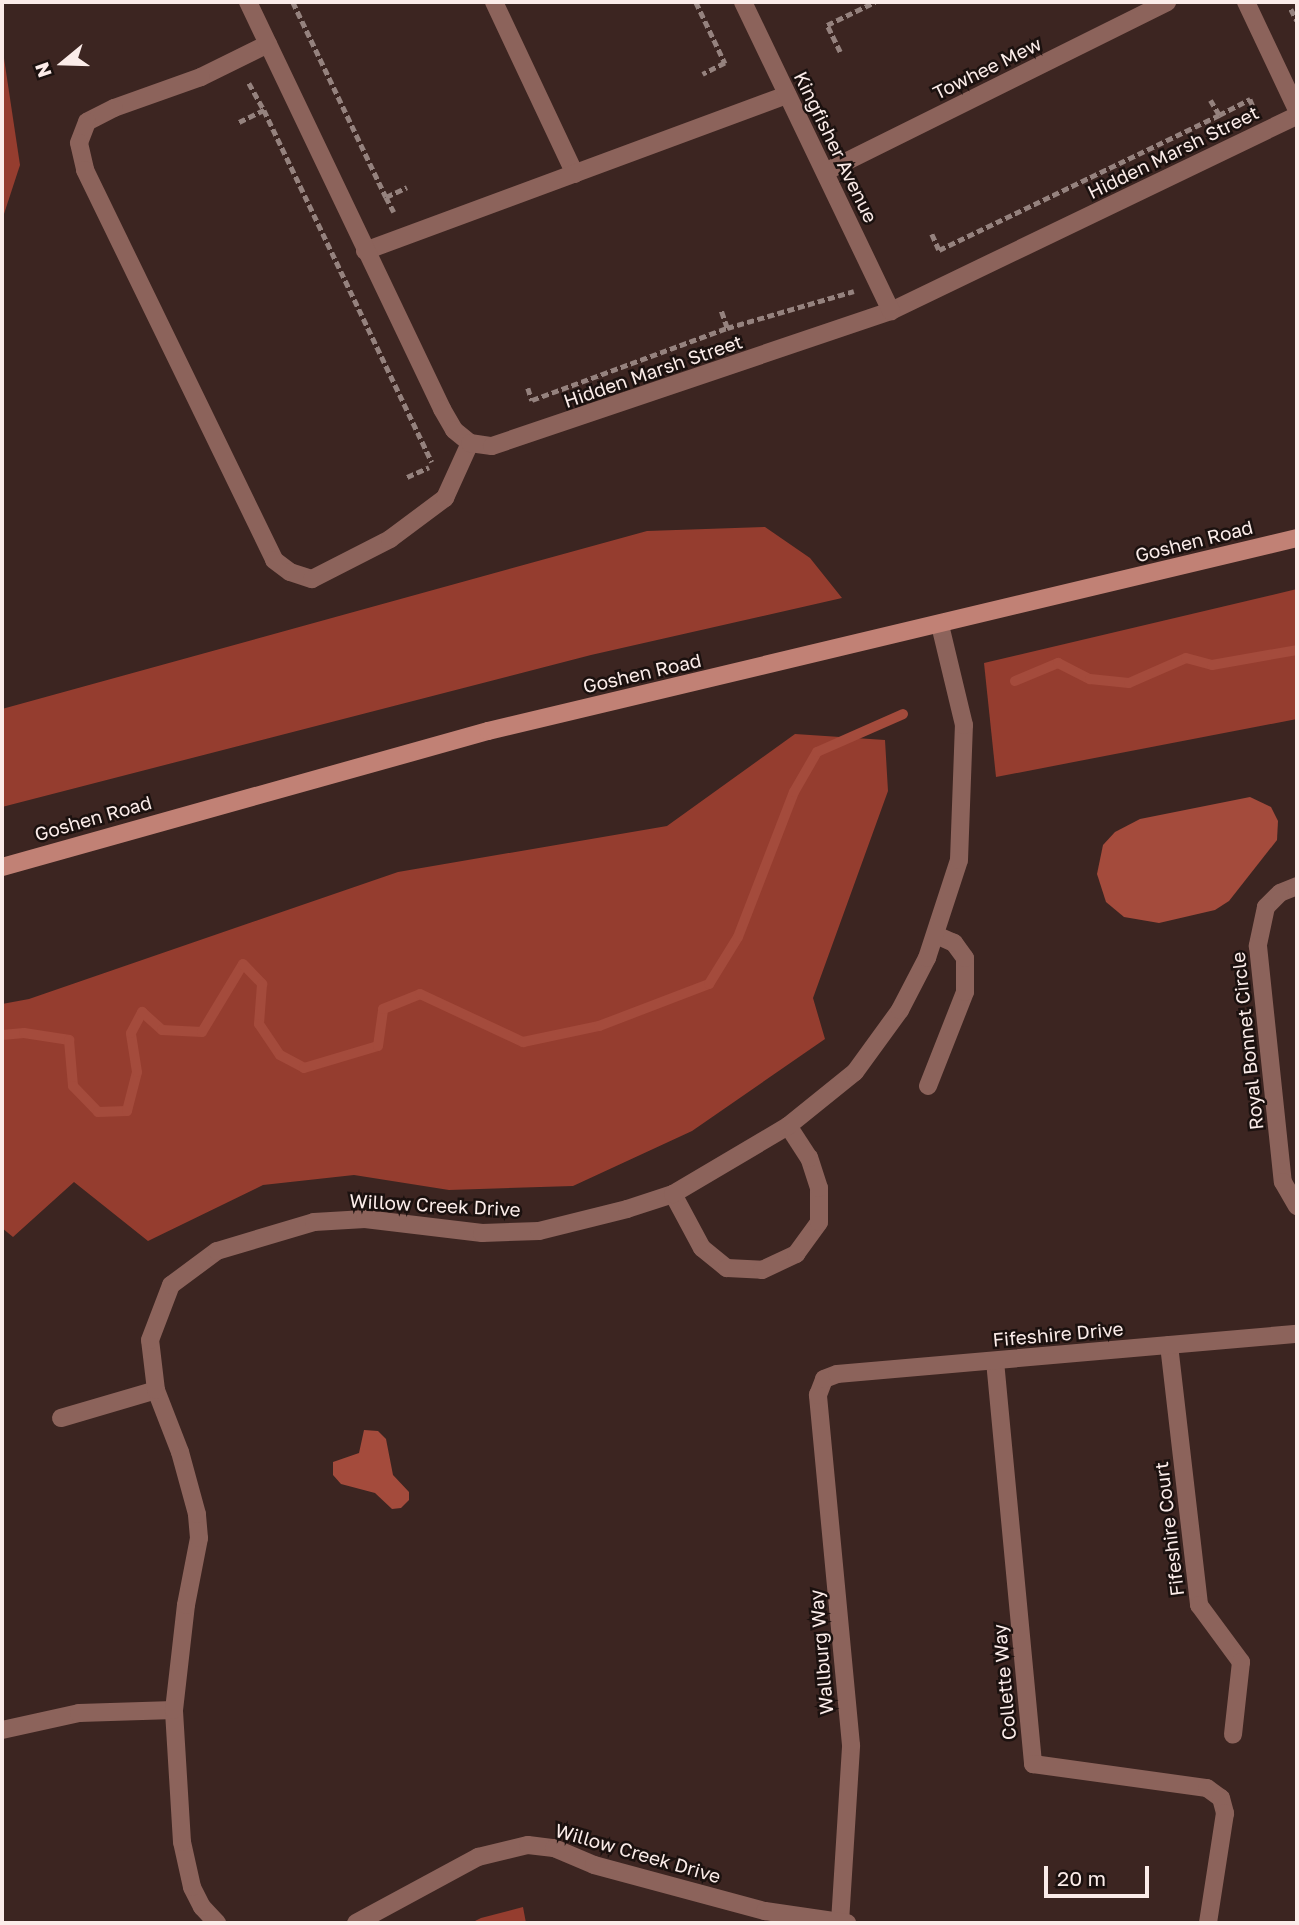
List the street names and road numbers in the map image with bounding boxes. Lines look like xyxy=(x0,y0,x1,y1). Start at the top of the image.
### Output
street label: Towhee Mew xyxy=(929,32,1045,104)
street label: Kingfisher Avenue xyxy=(789,68,883,226)
street label: Hidden Marsh Street xyxy=(1084,101,1262,203)
street label: Hidden Marsh Street xyxy=(561,330,745,412)
street label: Goshen Road xyxy=(1133,515,1255,567)
street label: Goshen Road xyxy=(581,648,703,698)
street label: Goshen Road xyxy=(32,790,154,846)
street label: Royal Bonnet Circle xyxy=(1226,951,1268,1131)
street label: Willow Creek Drive xyxy=(349,1189,521,1221)
street label: Fifeshire Drive xyxy=(992,1317,1124,1351)
street label: Fifeshire Court xyxy=(1149,1461,1189,1597)
street label: Wallburg Way xyxy=(804,1588,838,1716)
street label: Collette Way xyxy=(988,1623,1020,1741)
street label: Willow Creek Drive xyxy=(552,1818,724,1888)

